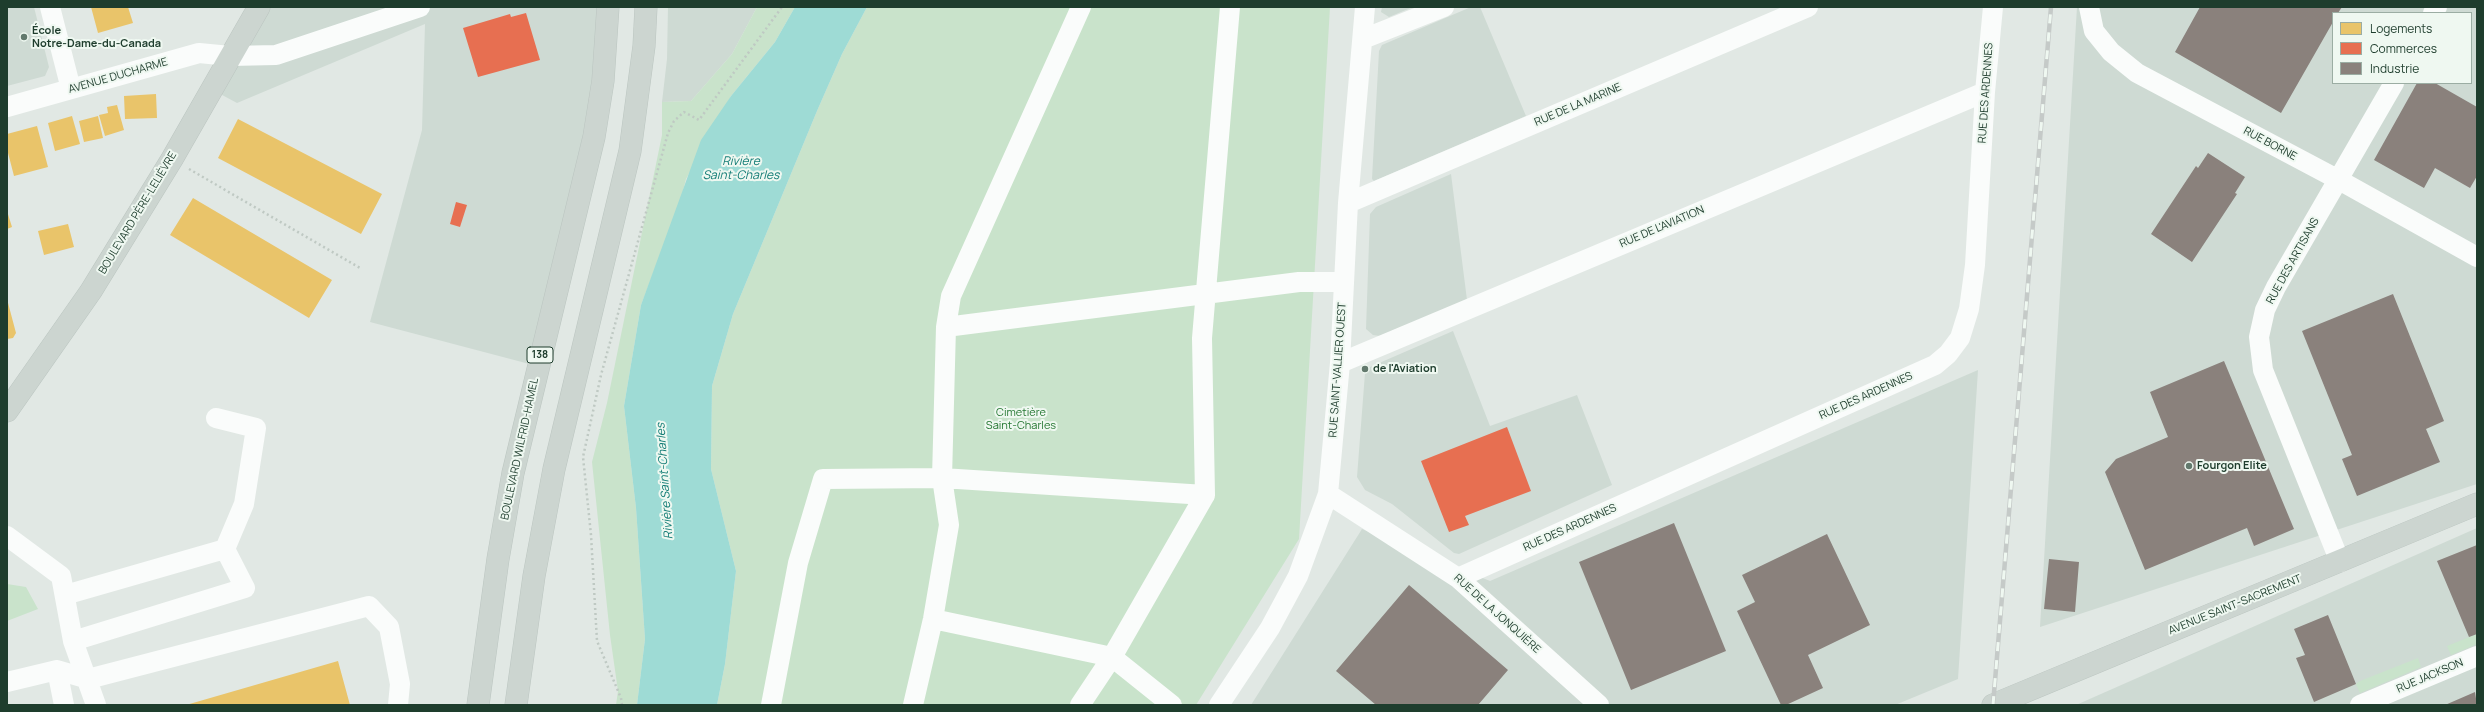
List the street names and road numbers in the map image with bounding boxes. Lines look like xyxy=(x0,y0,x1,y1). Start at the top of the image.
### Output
street label: RUE DES ARDENNES xyxy=(1976,42,1996,144)
street label: AVENUE DUCHARME xyxy=(67,55,169,97)
street label: RUE DE LA MARINE xyxy=(1532,81,1624,129)
street label: RUE BORNE xyxy=(2241,124,2299,164)
street label: BOULEVARD PÈRE-LELIÈVRE xyxy=(96,149,180,277)
street label: RUE DE L'AVIATION xyxy=(1618,203,1706,251)
street label: RUE DES ARTISANS xyxy=(2264,216,2322,306)
street label: RUE SAINT-VALLIER OUEST xyxy=(1327,302,1349,438)
road number: 138 xyxy=(527,347,553,363)
street label: RUE DES ARDENNES xyxy=(1817,369,1915,423)
street label: BOULEVARD WILFRID-HAMEL xyxy=(498,377,542,521)
street label: RUE DES ARDENNES xyxy=(1521,501,1619,555)
street label: RUE DE LA JONQUIÈRE xyxy=(1451,572,1543,656)
street label: AVENUE SAINT-SACREMENT xyxy=(2167,572,2303,638)
street label: RUE JACKSON xyxy=(2395,656,2465,696)

